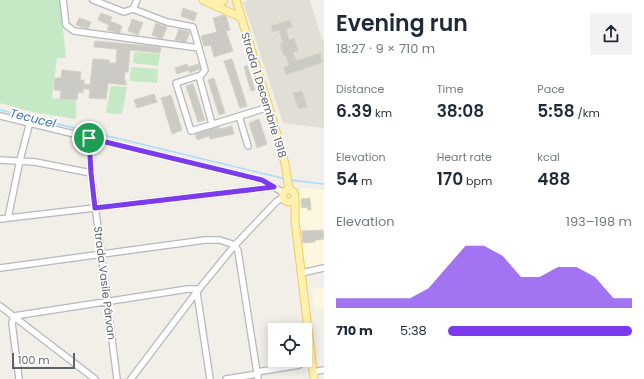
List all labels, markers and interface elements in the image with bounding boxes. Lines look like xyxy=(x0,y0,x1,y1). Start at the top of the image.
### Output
text: Evening run xyxy=(336,8,468,39)
button: share xyxy=(590,13,632,55)
street label: Strada 1 Decembrie 1918 xyxy=(237,30,291,160)
text: 18:27 · 9 × 710 m xyxy=(336,39,435,58)
text: Distance xyxy=(336,81,384,97)
text: Time xyxy=(437,81,463,97)
text: Pace xyxy=(537,81,565,97)
text: 6.39 xyxy=(336,99,372,123)
text: 38:08 xyxy=(437,99,484,123)
text: 5:58 xyxy=(537,99,575,123)
water label: Tecucel xyxy=(8,104,58,132)
text: km xyxy=(372,105,392,121)
text: /km xyxy=(575,105,600,121)
pin xyxy=(72,121,106,155)
icon: arrive xyxy=(78,127,100,149)
text: Elevation xyxy=(336,149,386,165)
text: Heart rate xyxy=(437,149,492,165)
text: kcal xyxy=(537,149,560,165)
text: 54 xyxy=(336,167,358,191)
text: 170 xyxy=(437,167,463,191)
text: 488 xyxy=(537,167,570,191)
text: m xyxy=(358,173,372,189)
text: bpm xyxy=(463,173,492,189)
text: Elevation xyxy=(336,212,395,231)
text: 193–198 m xyxy=(566,212,632,231)
street label: Strada Vasile Pârvan xyxy=(90,225,120,341)
text: 710 m xyxy=(336,321,373,340)
text: 5:38 xyxy=(400,321,427,340)
map controls xyxy=(268,323,312,367)
button: locate xyxy=(268,323,312,367)
scale bar xyxy=(12,351,75,370)
text: 100 m xyxy=(18,352,50,368)

